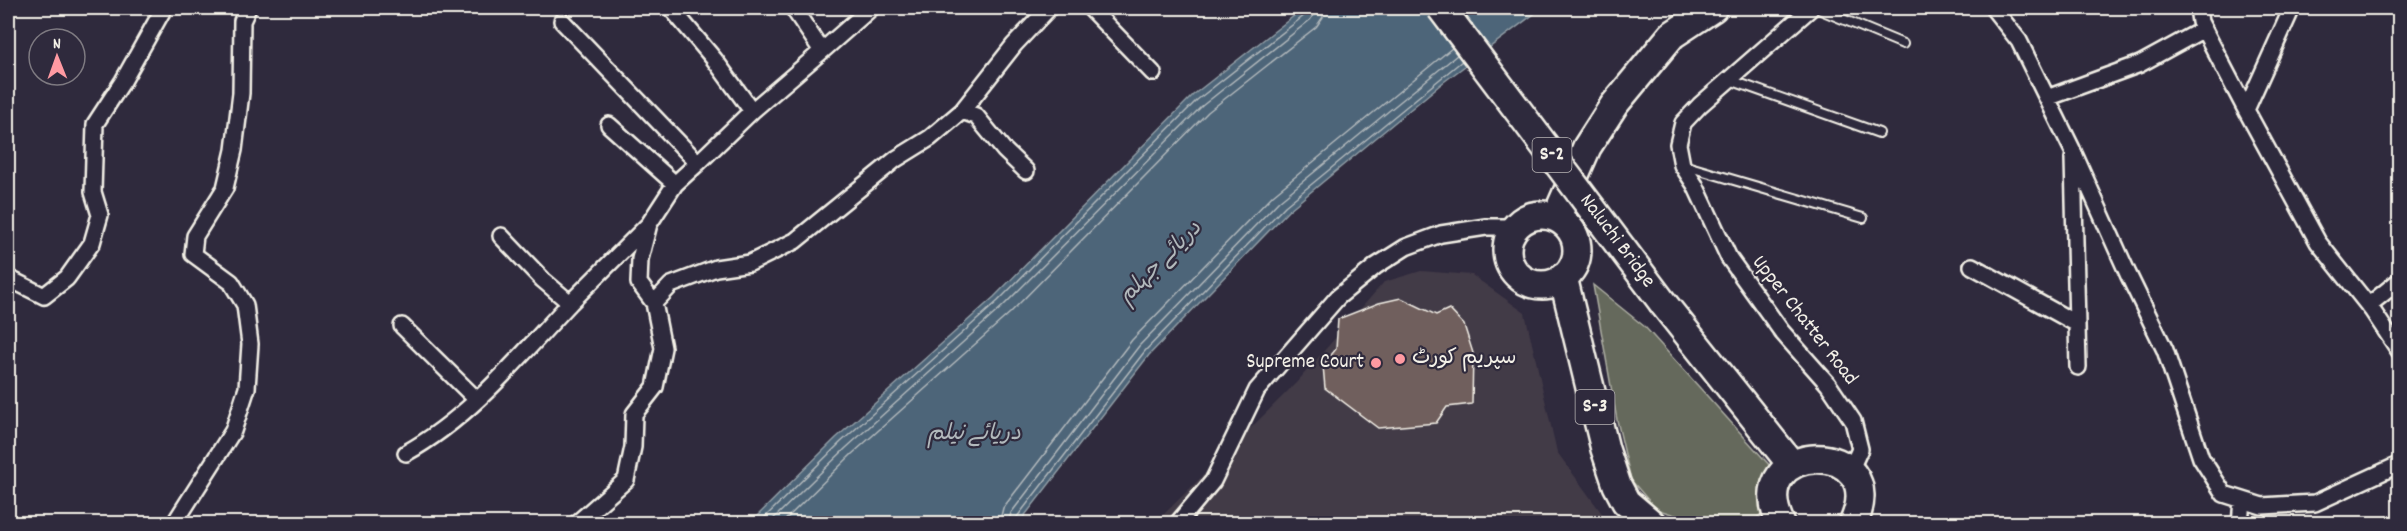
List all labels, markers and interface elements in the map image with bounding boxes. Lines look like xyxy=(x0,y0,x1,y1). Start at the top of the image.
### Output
north arrow xyxy=(27,27,87,87)
text: N xyxy=(53,33,61,56)
road number: S-2 xyxy=(1532,138,1572,172)
street label: Naluchi Bridge xyxy=(1571,188,1662,295)
water label: دریائے جہلم xyxy=(1112,214,1210,312)
street label: Upper Chatter Road xyxy=(1744,250,1864,392)
place label: سپریم کورٹ xyxy=(1412,344,1517,374)
place label: Supreme Court xyxy=(1246,348,1364,378)
marker: سپریم کورٹ xyxy=(1393,352,1407,366)
marker: Supreme Court xyxy=(1369,356,1383,370)
road number: S-3 xyxy=(1576,390,1614,424)
water label: دریائے نیلم xyxy=(927,419,1021,450)

